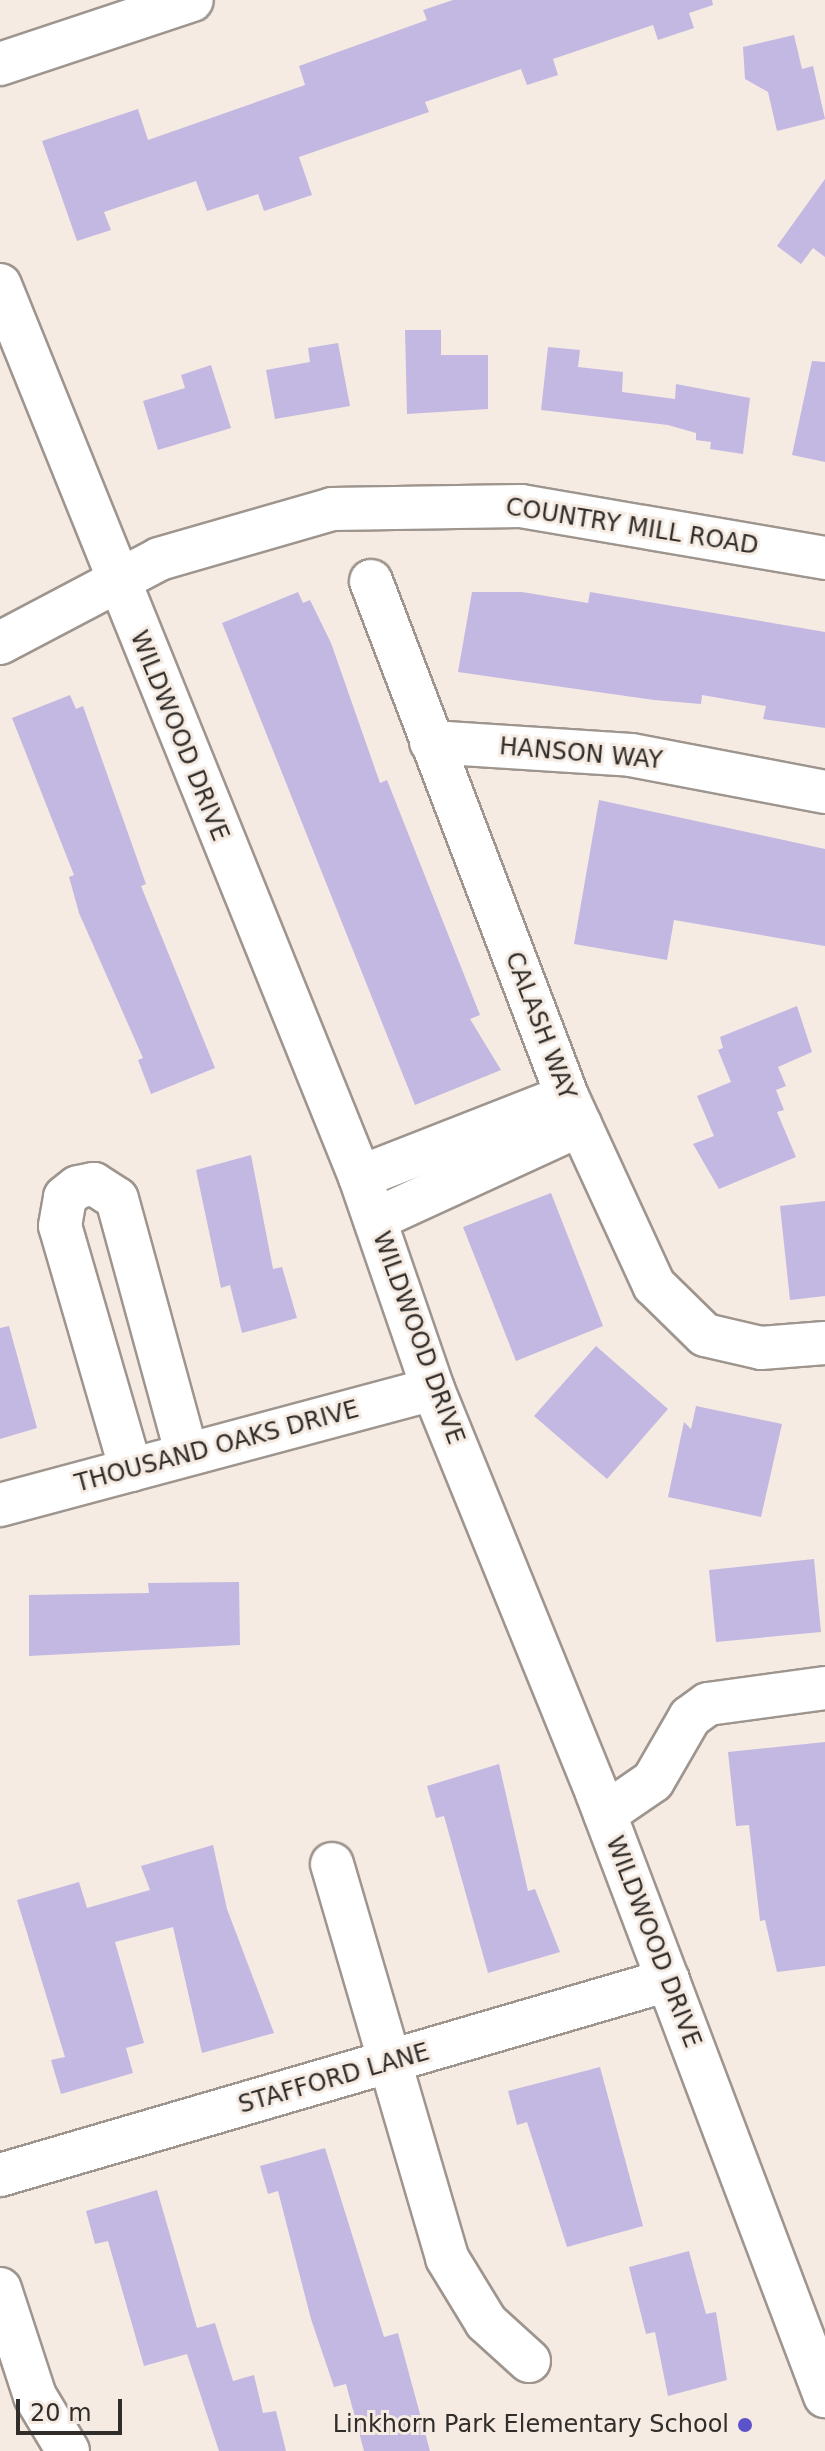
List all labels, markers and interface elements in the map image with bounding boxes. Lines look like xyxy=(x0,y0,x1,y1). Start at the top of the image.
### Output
street label: COUNTRY MILL ROAD xyxy=(504,493,760,561)
street label: WILDWOOD DRIVE xyxy=(124,627,234,845)
street label: HANSON WAY xyxy=(498,733,664,775)
street label: CALASH WAY xyxy=(499,948,581,1104)
street label: WILDWOOD DRIVE xyxy=(366,1228,470,1448)
street label: THOUSAND OAKS DRIVE xyxy=(72,1395,362,1499)
street label: WILDWOOD DRIVE xyxy=(599,1832,707,2052)
street label: STAFFORD LANE xyxy=(235,2038,433,2120)
scale bar xyxy=(20,2383,126,2433)
text: 20 m xyxy=(30,2399,92,2427)
place label: Linkhorn Park Elementary School xyxy=(333,2411,729,2439)
marker: Linkhorn Park Elementary School xyxy=(736,2416,754,2434)

